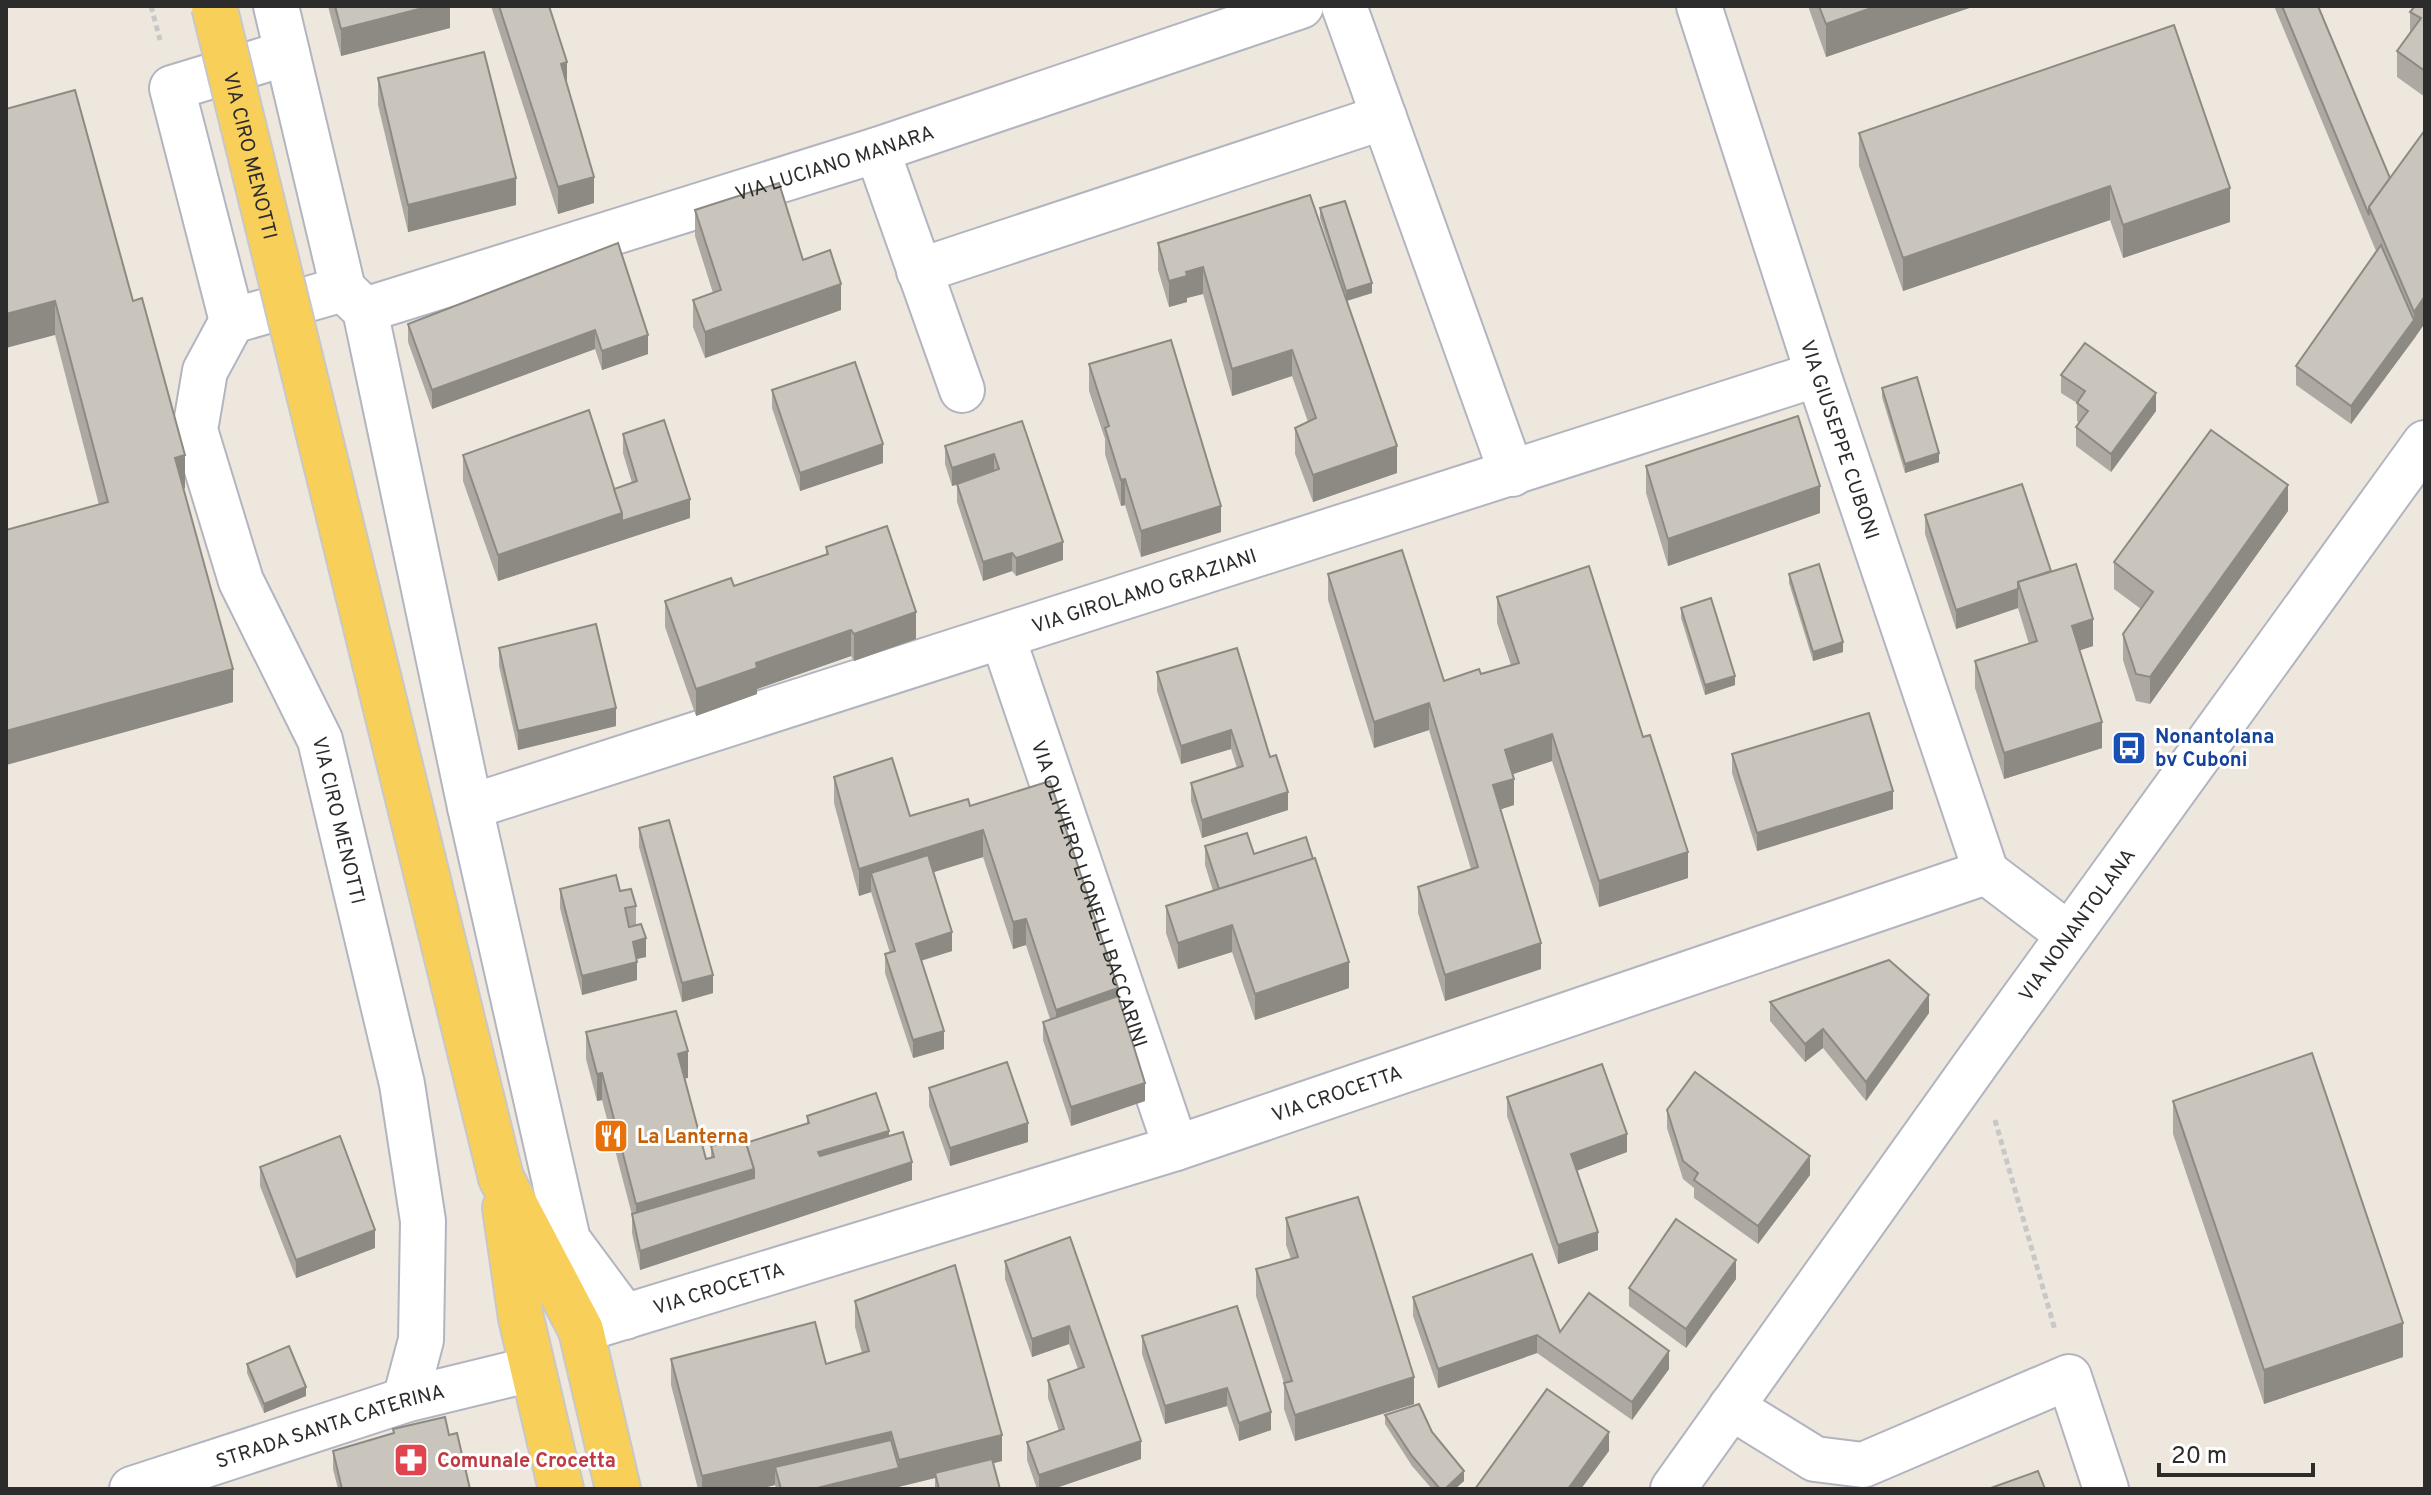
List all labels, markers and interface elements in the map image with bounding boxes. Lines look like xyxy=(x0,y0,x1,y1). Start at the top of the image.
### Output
street label: VIA CIRO MENOTTI xyxy=(216,70,282,242)
street label: VIA LUCIANO MANARA xyxy=(732,121,938,208)
street label: VIA GIUSEPPE CUBONI xyxy=(1793,337,1884,543)
street label: VIA GIROLAMO GRAZIANI xyxy=(1029,544,1260,641)
place label: Nonantolana bv Cuboni xyxy=(2155,725,2274,774)
bus stop icon: Nonantolana bv Cuboni xyxy=(2110,729,2148,767)
street label: VIA CIRO MENOTTI xyxy=(305,734,370,907)
street label: VIA OLIVIERO LIONELLI BACCARINI xyxy=(1024,737,1152,1051)
street label: VIA NONANTOLANA xyxy=(2014,844,2142,1007)
street label: VIA CROCETTA xyxy=(1269,1061,1406,1129)
restaurant icon: La Lanterna xyxy=(592,1117,630,1155)
place label: La Lanterna xyxy=(637,1125,749,1151)
street label: VIA CROCETTA xyxy=(650,1257,788,1322)
street label: STRADA SANTA CATERINA xyxy=(213,1380,448,1476)
scale bar xyxy=(2159,1427,2313,1477)
pharmacy icon: Comunale Crocetta xyxy=(392,1441,430,1479)
text: 20 m xyxy=(2171,1442,2227,1472)
place label: Comunale Crocetta xyxy=(437,1449,616,1475)

